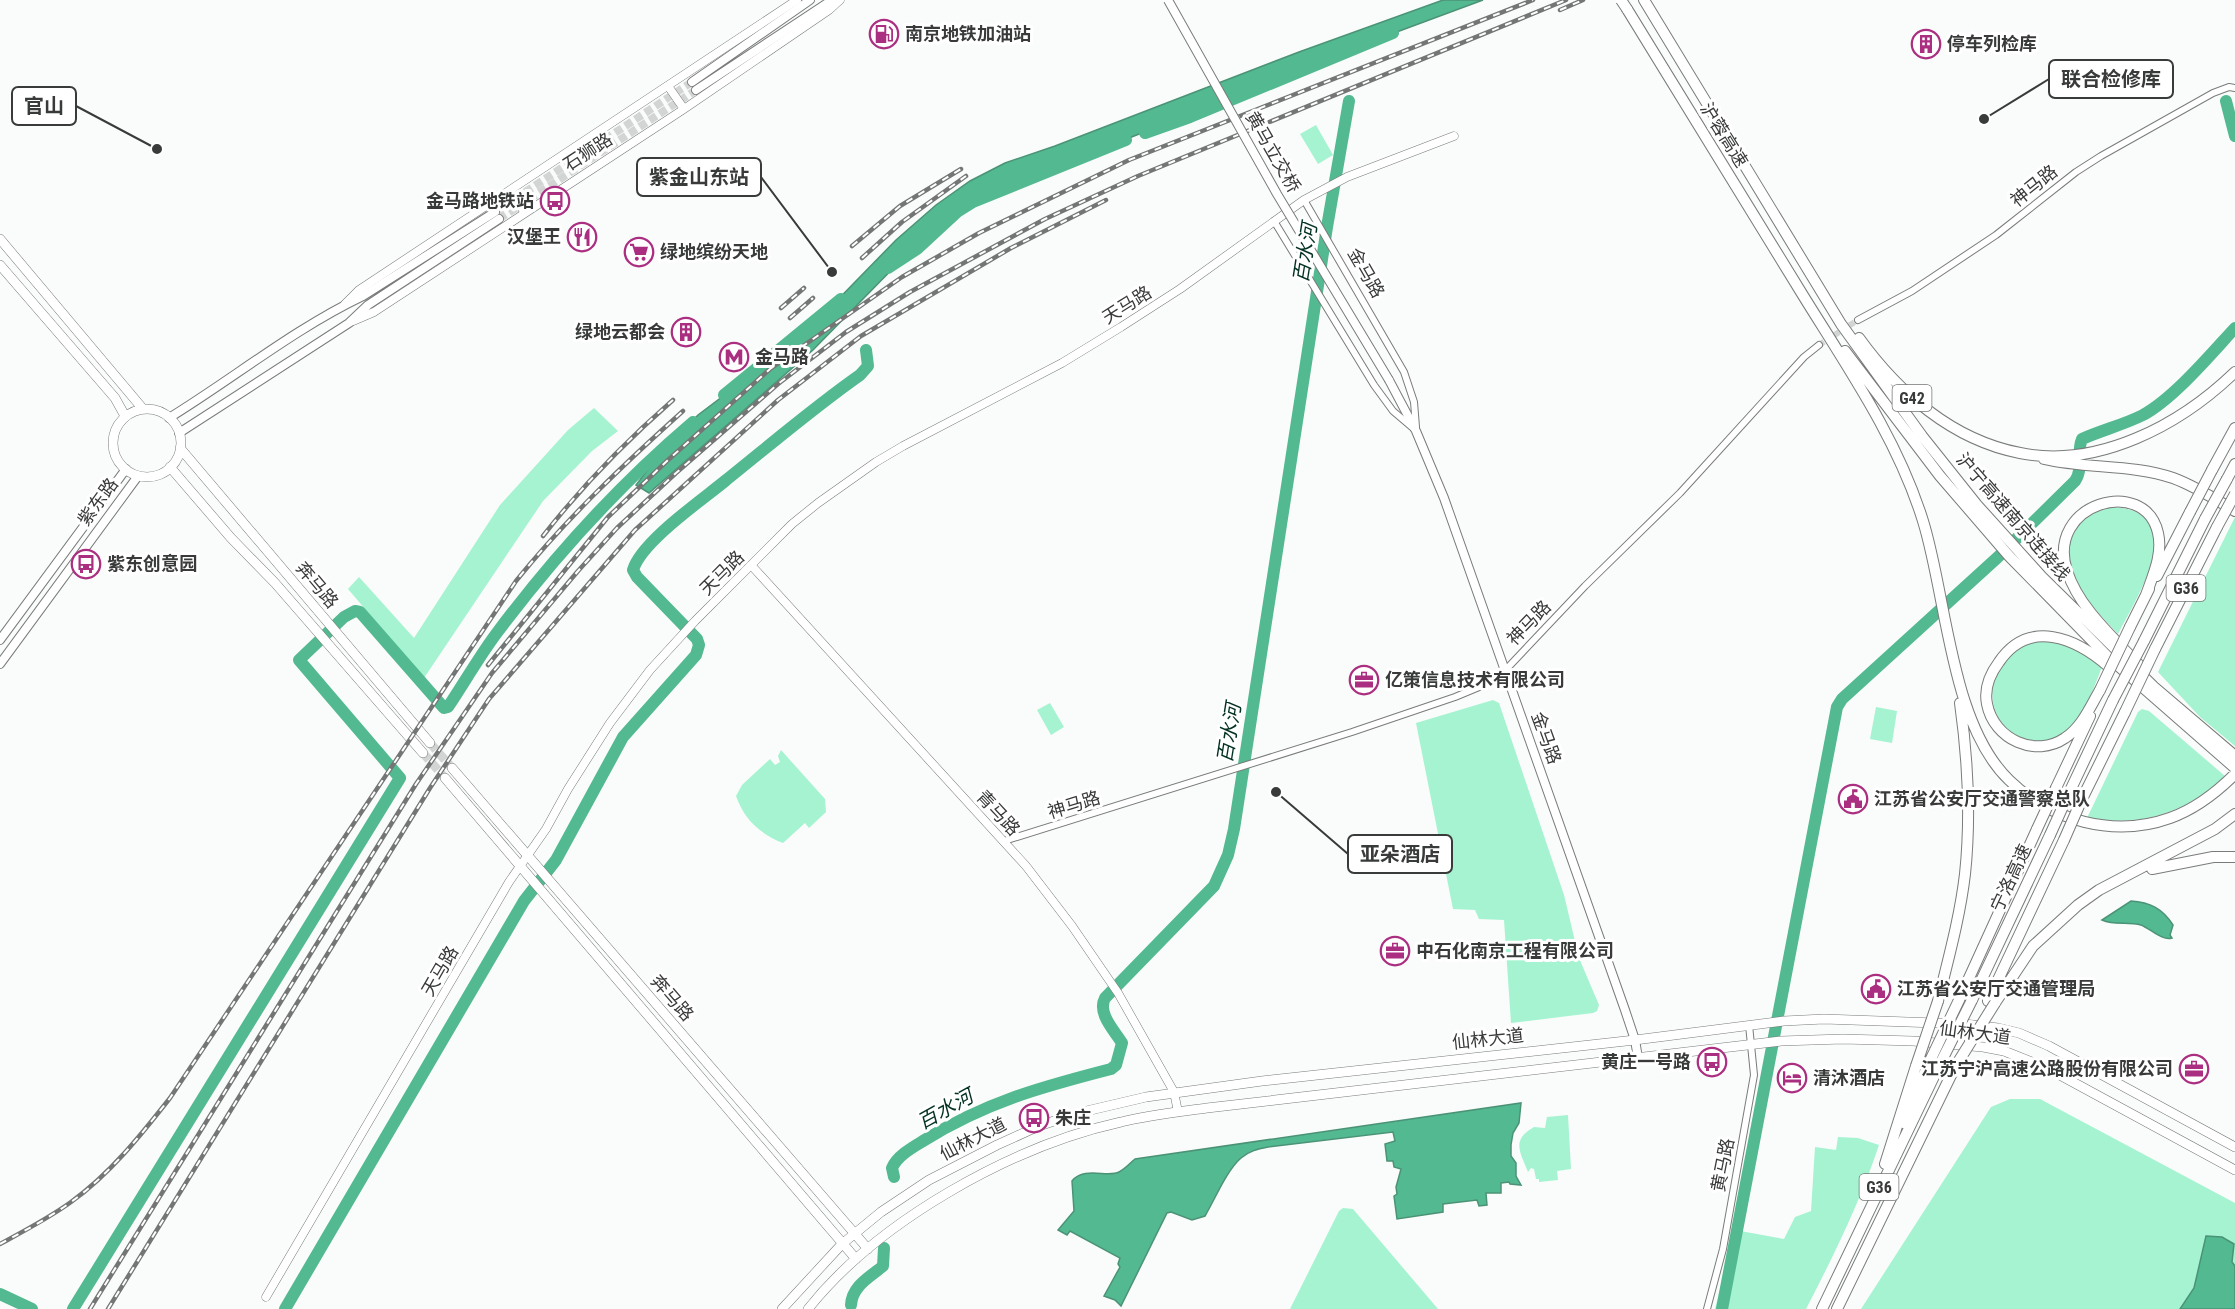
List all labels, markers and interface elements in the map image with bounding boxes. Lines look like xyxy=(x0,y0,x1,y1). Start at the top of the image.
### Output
fuel station icon: 南京地铁加油站 xyxy=(868,18,900,50)
place label: 南京地铁加油站 xyxy=(905,23,1031,44)
building icon: 停车列检库 xyxy=(1910,28,1942,60)
place label: 停车列检库 xyxy=(1947,33,2037,54)
callout: 联合检修库 xyxy=(2049,60,2173,98)
text: 联合检修库 xyxy=(2061,67,2161,91)
callout: 官山 xyxy=(12,87,76,125)
text: 官山 xyxy=(24,94,64,118)
street label: 沪蓉高速 xyxy=(1696,99,1752,171)
street label: 黄马立交桥 xyxy=(1242,108,1305,196)
street label: 石狮路 xyxy=(559,128,616,175)
callout: 紫金山东站 xyxy=(637,158,761,196)
street label: 神马路 xyxy=(2006,160,2061,211)
text: 紫金山东站 xyxy=(649,165,749,189)
bus stop icon: 金马路地铁站 xyxy=(539,185,571,217)
place label: 金马路地铁站 xyxy=(426,190,534,211)
water label: 百水河 xyxy=(1288,218,1322,285)
restaurant icon: 汉堡王 xyxy=(566,221,598,253)
place label: 汉堡王 xyxy=(507,226,561,247)
supermarket icon: 绿地缤纷天地 xyxy=(623,236,655,268)
place label: 绿地缤纷天地 xyxy=(660,241,768,262)
street label: 金马路 xyxy=(1344,244,1389,301)
street label: 天马路 xyxy=(1098,281,1155,328)
building icon: 绿地云都会 xyxy=(670,316,702,348)
place label: 绿地云都会 xyxy=(575,321,665,342)
metro station icon: 金马路 xyxy=(718,341,750,373)
place label: 金马路 xyxy=(755,346,809,367)
road number: G42 xyxy=(1892,385,1932,411)
street label: 沪宁高速南京连接线 xyxy=(1952,449,2074,585)
street label: 紫东路 xyxy=(73,474,122,530)
street label: 天马路 xyxy=(695,546,748,599)
bus stop icon: 紫东创意园 xyxy=(70,548,102,580)
place label: 紫东创意园 xyxy=(107,553,197,574)
street label: 奔马路 xyxy=(292,557,343,612)
road number: G36 xyxy=(2166,575,2206,601)
street label: 神马路 xyxy=(1502,596,1555,649)
office icon: 亿策信息技术有限公司 xyxy=(1348,664,1380,696)
place label: 亿策信息技术有限公司 xyxy=(1385,669,1565,690)
water label: 百水河 xyxy=(1212,698,1246,765)
street label: 金马路 xyxy=(1527,709,1566,767)
public building icon: 江苏省公安厅交通警察总队 xyxy=(1837,783,1869,815)
street label: 青马路 xyxy=(972,786,1024,840)
street label: 神马路 xyxy=(1045,787,1103,822)
place label: 江苏省公安厅交通警察总队 xyxy=(1874,788,2090,809)
callout: 亚朵酒店 xyxy=(1348,835,1452,873)
street label: 宁洛高速 xyxy=(1986,841,2035,915)
text: 亚朵酒店 xyxy=(1360,842,1440,866)
office icon: 中石化南京工程有限公司 xyxy=(1379,935,1411,967)
place label: 中石化南京工程有限公司 xyxy=(1416,940,1614,961)
street label: 天马路 xyxy=(417,942,462,999)
street label: 奔马路 xyxy=(647,970,698,1025)
public building icon: 江苏省公安厅交通管理局 xyxy=(1860,973,1892,1005)
place label: 江苏省公安厅交通管理局 xyxy=(1897,978,2095,999)
street label: 仙林大道 xyxy=(1938,1017,2012,1048)
street label: 仙林大道 xyxy=(1451,1024,1525,1053)
bus stop icon: 黄庄一号路 xyxy=(1696,1046,1728,1078)
place label: 黄庄一号路 xyxy=(1601,1051,1691,1072)
office icon: 江苏宁沪高速公路股份有限公司 xyxy=(2178,1053,2210,1085)
place label: 江苏宁沪高速公路股份有限公司 xyxy=(1921,1058,2173,1079)
hotel icon: 清沐酒店 xyxy=(1776,1062,1808,1094)
place label: 清沐酒店 xyxy=(1813,1067,1885,1088)
water label: 百水河 xyxy=(913,1082,981,1134)
bus stop icon: 朱庄 xyxy=(1018,1102,1050,1134)
place label: 朱庄 xyxy=(1055,1107,1091,1128)
street label: 仙林大道 xyxy=(936,1113,1010,1164)
street label: 黄马路 xyxy=(1707,1136,1738,1193)
road number: G36 xyxy=(1860,1174,1898,1200)

